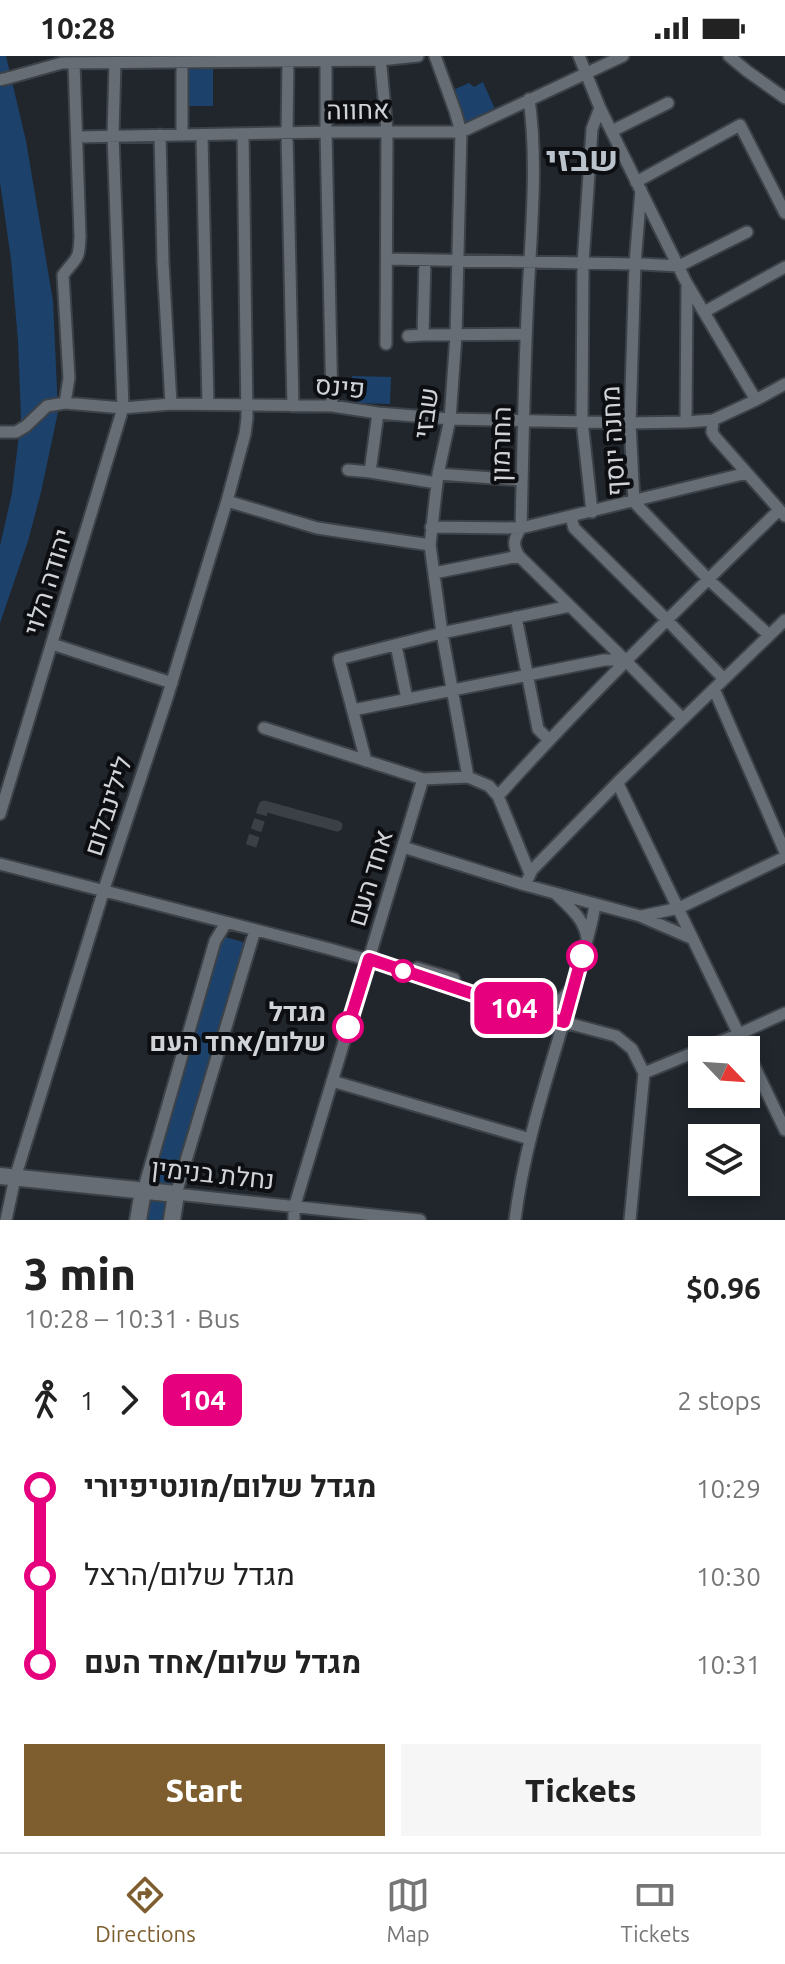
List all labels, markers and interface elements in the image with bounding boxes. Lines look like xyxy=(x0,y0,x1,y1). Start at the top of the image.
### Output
text: 10:28 xyxy=(40,11,115,45)
street label: אחווה xyxy=(326,94,390,125)
district label: שבזי xyxy=(546,139,618,177)
street label: פינס xyxy=(314,370,366,403)
street label: שבזי xyxy=(408,385,443,440)
street label: מחנה יוסף xyxy=(595,385,630,497)
street label: החרמון xyxy=(485,406,516,482)
street label: יהודה הלוי xyxy=(18,525,77,639)
street label: לילינבלום xyxy=(78,752,137,859)
street label: אחד העם xyxy=(341,826,398,929)
unlabelled marker xyxy=(567,941,597,971)
unlabelled marker xyxy=(392,960,414,982)
line badge: 104 xyxy=(468,982,560,1034)
text: 104 xyxy=(490,992,538,1023)
place label: מגדל שלום/אחד העם xyxy=(149,997,326,1056)
marker: מגדל שלום/אחד העם xyxy=(333,1012,363,1042)
north arrow xyxy=(688,1036,760,1108)
map controls xyxy=(688,1036,760,1196)
button: layers xyxy=(688,1124,760,1196)
street label: נחלת בנימין xyxy=(150,1153,276,1194)
text: 3 min xyxy=(24,1249,136,1298)
text: $0.96 xyxy=(686,1271,761,1305)
text: 10:28 – 10:31 · Bus xyxy=(24,1304,240,1333)
icon: walk xyxy=(24,1378,68,1422)
icon: forward xyxy=(107,1378,151,1422)
text: 104 xyxy=(179,1384,226,1415)
text: 1 xyxy=(80,1386,95,1415)
text: 2 stops xyxy=(677,1386,761,1415)
text: מגדל שלום/מונטיפיורי xyxy=(84,1469,376,1503)
text: 10:29 xyxy=(696,1474,761,1503)
text: מגדל שלום/הרצל xyxy=(84,1557,295,1591)
text: 10:30 xyxy=(696,1562,761,1591)
text: מגדל שלום/אחד העם xyxy=(84,1645,361,1679)
text: 10:31 xyxy=(696,1650,761,1679)
button: Start xyxy=(24,1744,385,1836)
button: Tickets xyxy=(401,1744,761,1836)
tab: Directions xyxy=(95,1873,196,1946)
tab: Map xyxy=(386,1873,430,1946)
tab: Tickets xyxy=(620,1873,690,1946)

